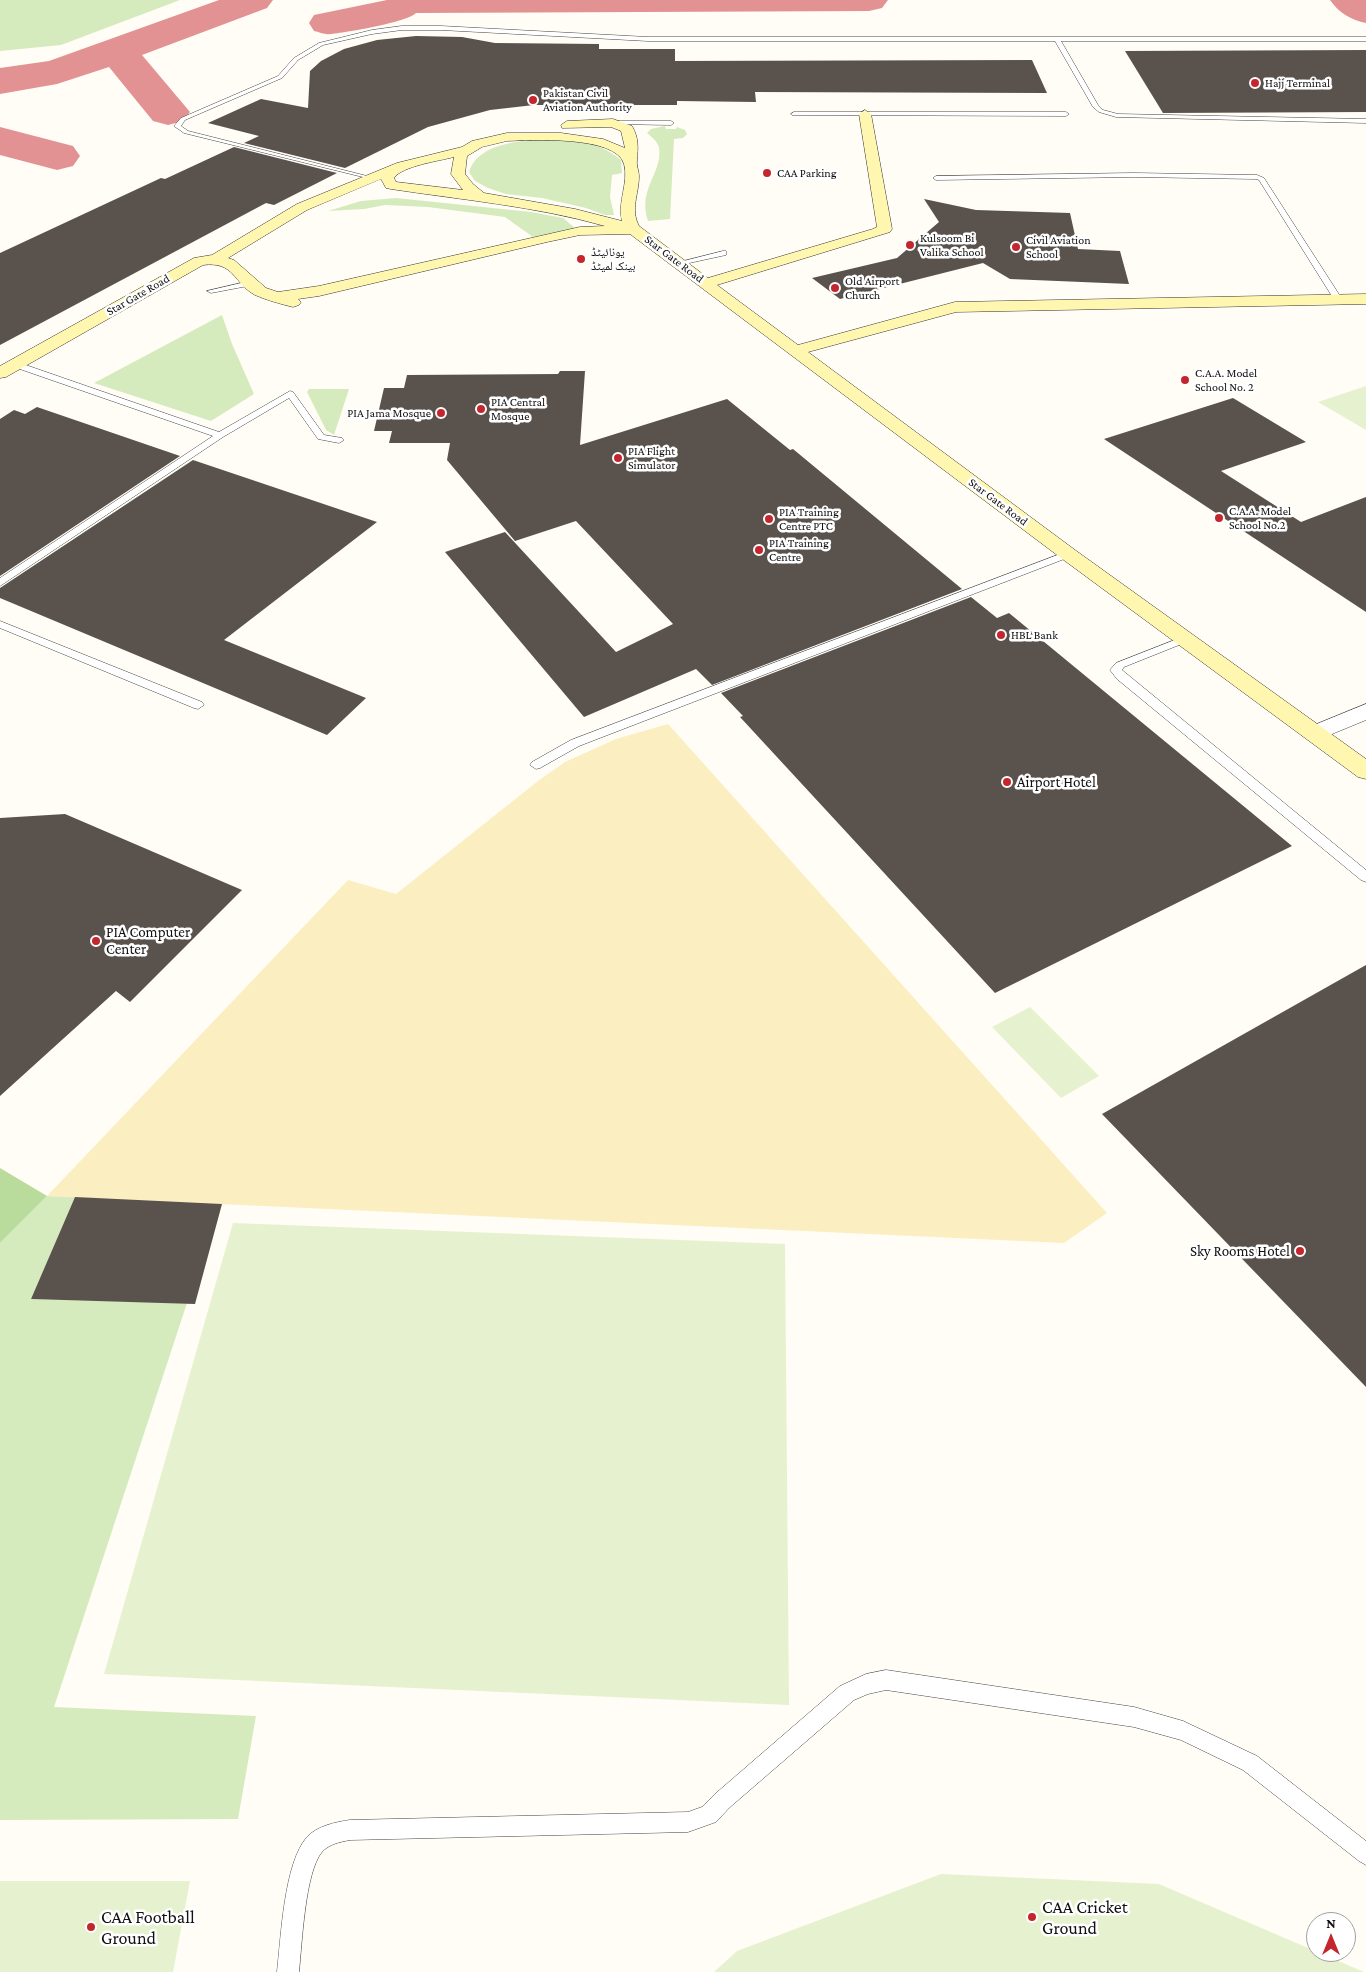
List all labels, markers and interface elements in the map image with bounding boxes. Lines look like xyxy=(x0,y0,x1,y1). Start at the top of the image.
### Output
place label: Hajj Terminal xyxy=(1265,76,1330,90)
marker: Hajj Terminal xyxy=(1249,77,1261,89)
place label: Pakistan Civil Aviation Authority xyxy=(543,86,632,114)
marker: Pakistan Civil Aviation Authority xyxy=(527,94,539,106)
place label: CAA Parking xyxy=(777,166,837,180)
marker: CAA Parking xyxy=(761,167,773,179)
place label: Kulsoom Bi Valika School xyxy=(920,231,984,259)
street label: Star Gate Road xyxy=(642,232,706,286)
place label: Civil Aviation School xyxy=(1026,233,1091,261)
marker: Kulsoom Bi Valika School xyxy=(904,239,916,251)
marker: Civil Aviation School xyxy=(1010,241,1022,253)
place label: یونائیٹڈ بینک لمیٹڈ xyxy=(591,245,636,273)
marker: یونائیٹڈ بینک لمیٹڈ xyxy=(575,253,587,265)
street label: Star Gate Road xyxy=(104,271,172,319)
place label: Old Airport Church xyxy=(845,274,899,302)
marker: Old Airport Church xyxy=(829,282,841,294)
place label: C.A.A. Model School No. 2 xyxy=(1195,366,1257,394)
marker: C.A.A. Model School No. 2 xyxy=(1179,374,1191,386)
place label: PIA Central Mosque xyxy=(491,395,545,423)
marker: PIA Central Mosque xyxy=(475,403,487,415)
place label: PIA Jama Mosque xyxy=(347,406,431,420)
marker: PIA Jama Mosque xyxy=(435,407,447,419)
place label: PIA Flight Simulator xyxy=(628,444,676,472)
marker: PIA Flight Simulator xyxy=(612,452,624,464)
street label: Star Gate Road xyxy=(966,475,1030,529)
place label: C.A.A. Model School No.2 xyxy=(1229,504,1291,532)
place label: PIA Training Centre PTC xyxy=(779,505,839,533)
marker: C.A.A. Model School No.2 xyxy=(1213,512,1225,524)
marker: PIA Training Centre PTC xyxy=(763,513,775,525)
place label: PIA Training Centre xyxy=(769,536,829,564)
marker: PIA Training Centre xyxy=(753,544,765,556)
place label: HBL Bank xyxy=(1011,628,1058,642)
marker: HBL Bank xyxy=(995,629,1007,641)
place label: Airport Hotel xyxy=(1017,773,1096,791)
marker: Airport Hotel xyxy=(1001,776,1013,788)
place label: PIA Computer Center xyxy=(106,923,190,958)
marker: PIA Computer Center xyxy=(90,935,102,947)
place label: Sky Rooms Hotel xyxy=(1190,1242,1290,1260)
marker: Sky Rooms Hotel xyxy=(1294,1245,1306,1257)
place label: CAA Cricket Ground xyxy=(1042,1896,1128,1938)
place label: CAA Football Ground xyxy=(101,1906,195,1948)
marker: CAA Cricket Ground xyxy=(1026,1911,1038,1923)
north arrow xyxy=(1306,1912,1356,1962)
text: N xyxy=(1326,1915,1336,1931)
marker: CAA Football Ground xyxy=(85,1921,97,1933)

